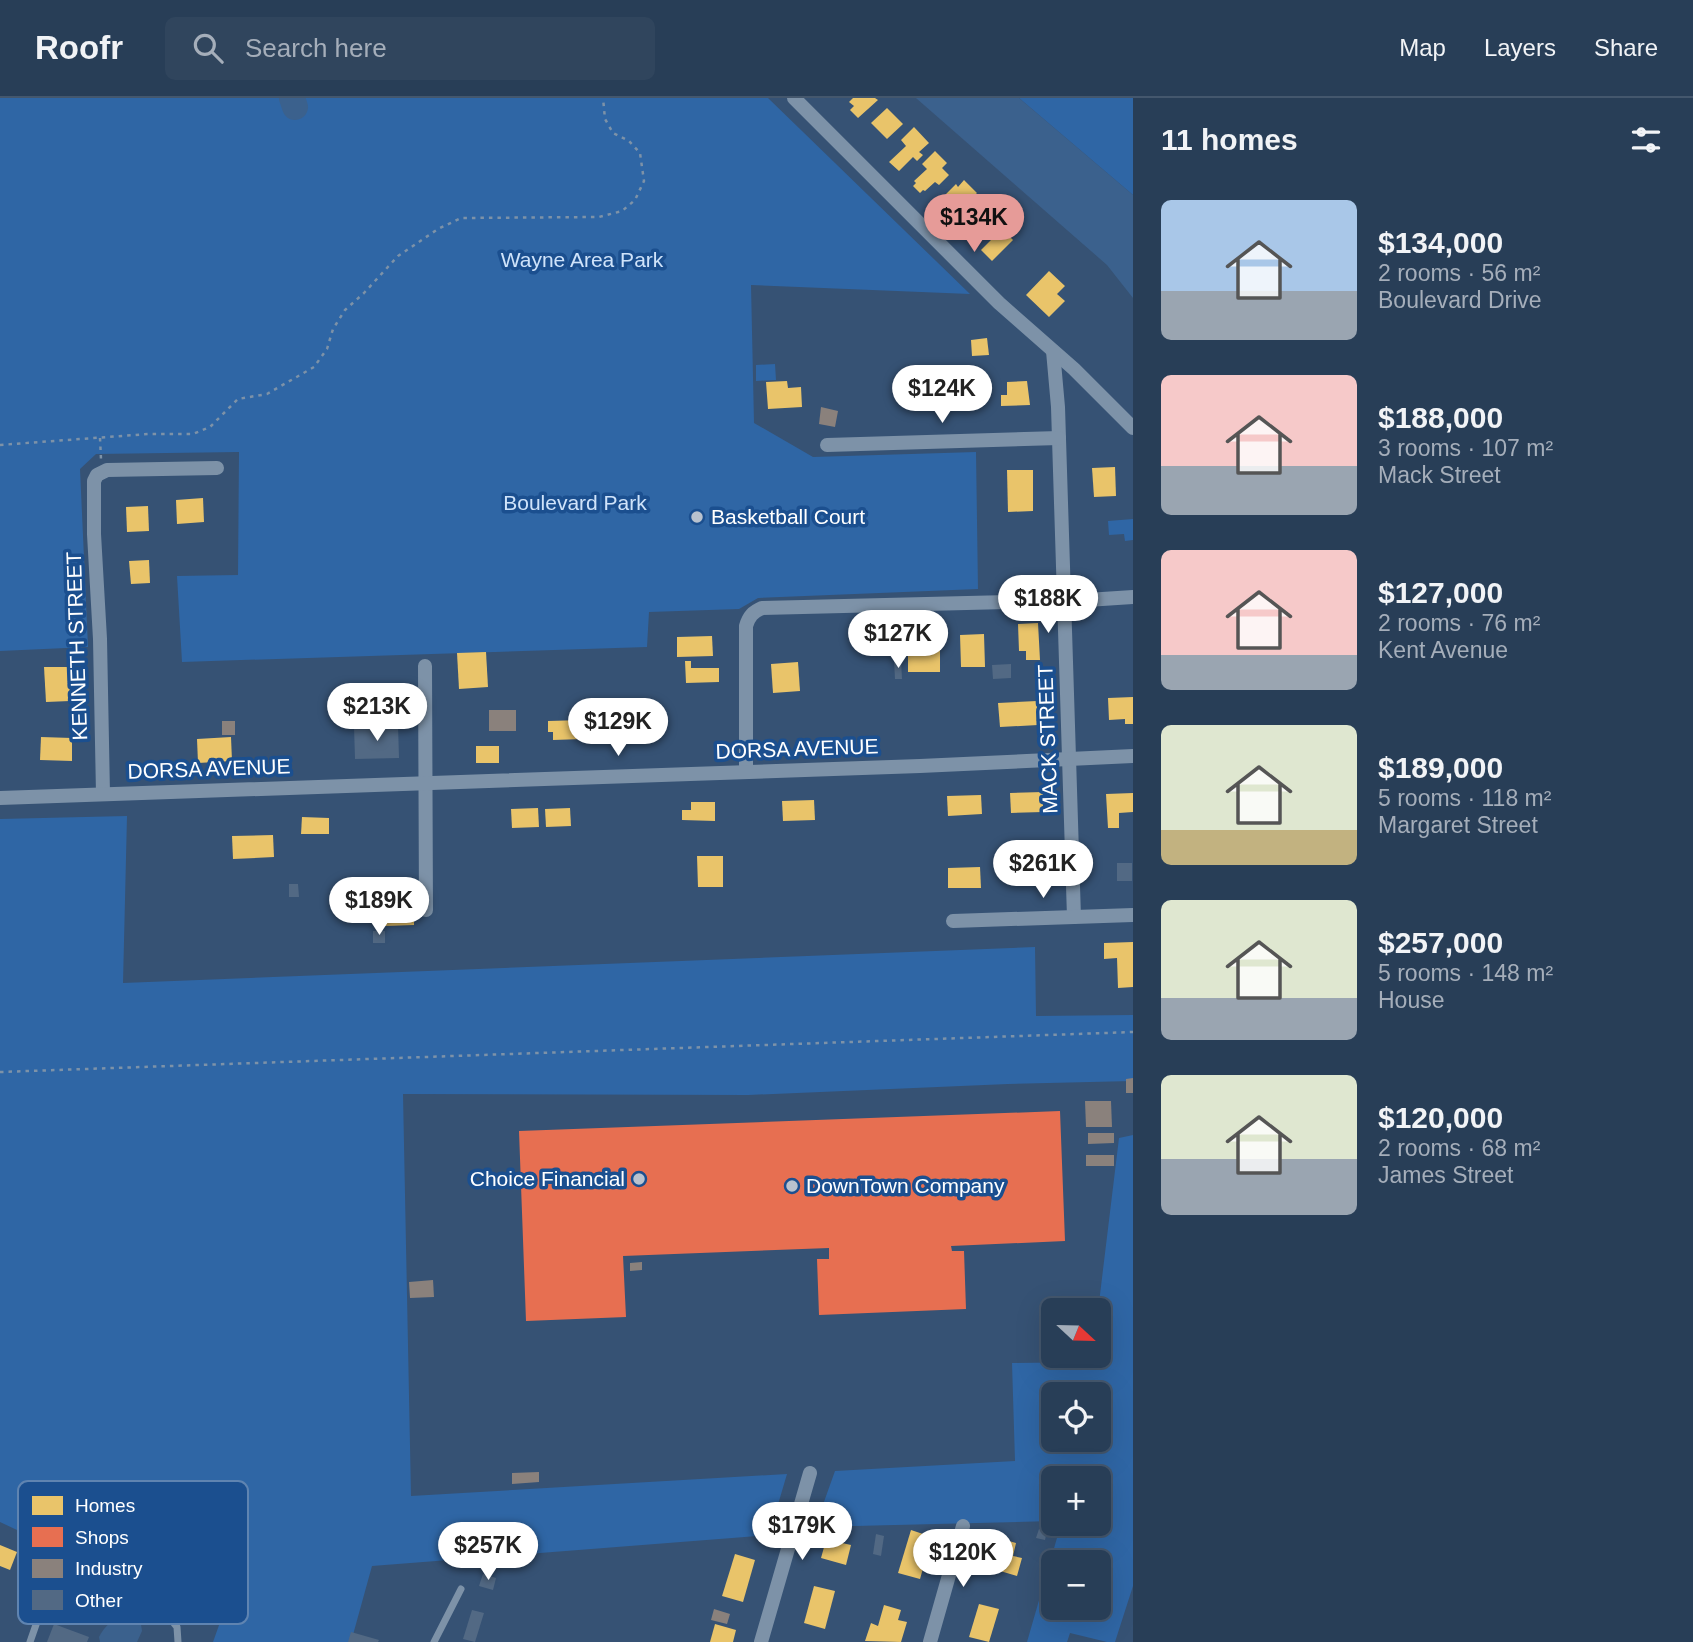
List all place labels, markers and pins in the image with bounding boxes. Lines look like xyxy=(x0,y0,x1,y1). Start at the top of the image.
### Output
pin: $134K xyxy=(925,194,1023,254)
pin: $124K xyxy=(893,366,991,425)
place label: Basketball Court xyxy=(711,505,865,528)
marker: Basketball Court xyxy=(689,509,705,525)
pin: $188K xyxy=(999,575,1097,635)
pin: $127K xyxy=(849,610,947,670)
pin: $213K xyxy=(328,684,426,743)
pin: $129K xyxy=(569,698,667,758)
pin: $261K xyxy=(994,840,1092,900)
pin: $189K xyxy=(330,878,428,937)
place label: Choice Financial xyxy=(470,1167,625,1190)
marker: Choice Financial xyxy=(631,1171,647,1187)
place label: DownTown Company xyxy=(806,1174,1005,1197)
marker: DownTown Company xyxy=(784,1178,800,1194)
pin: $179K xyxy=(753,1502,851,1562)
pin: $257K xyxy=(439,1522,537,1582)
pin: $120K xyxy=(914,1530,1012,1589)

